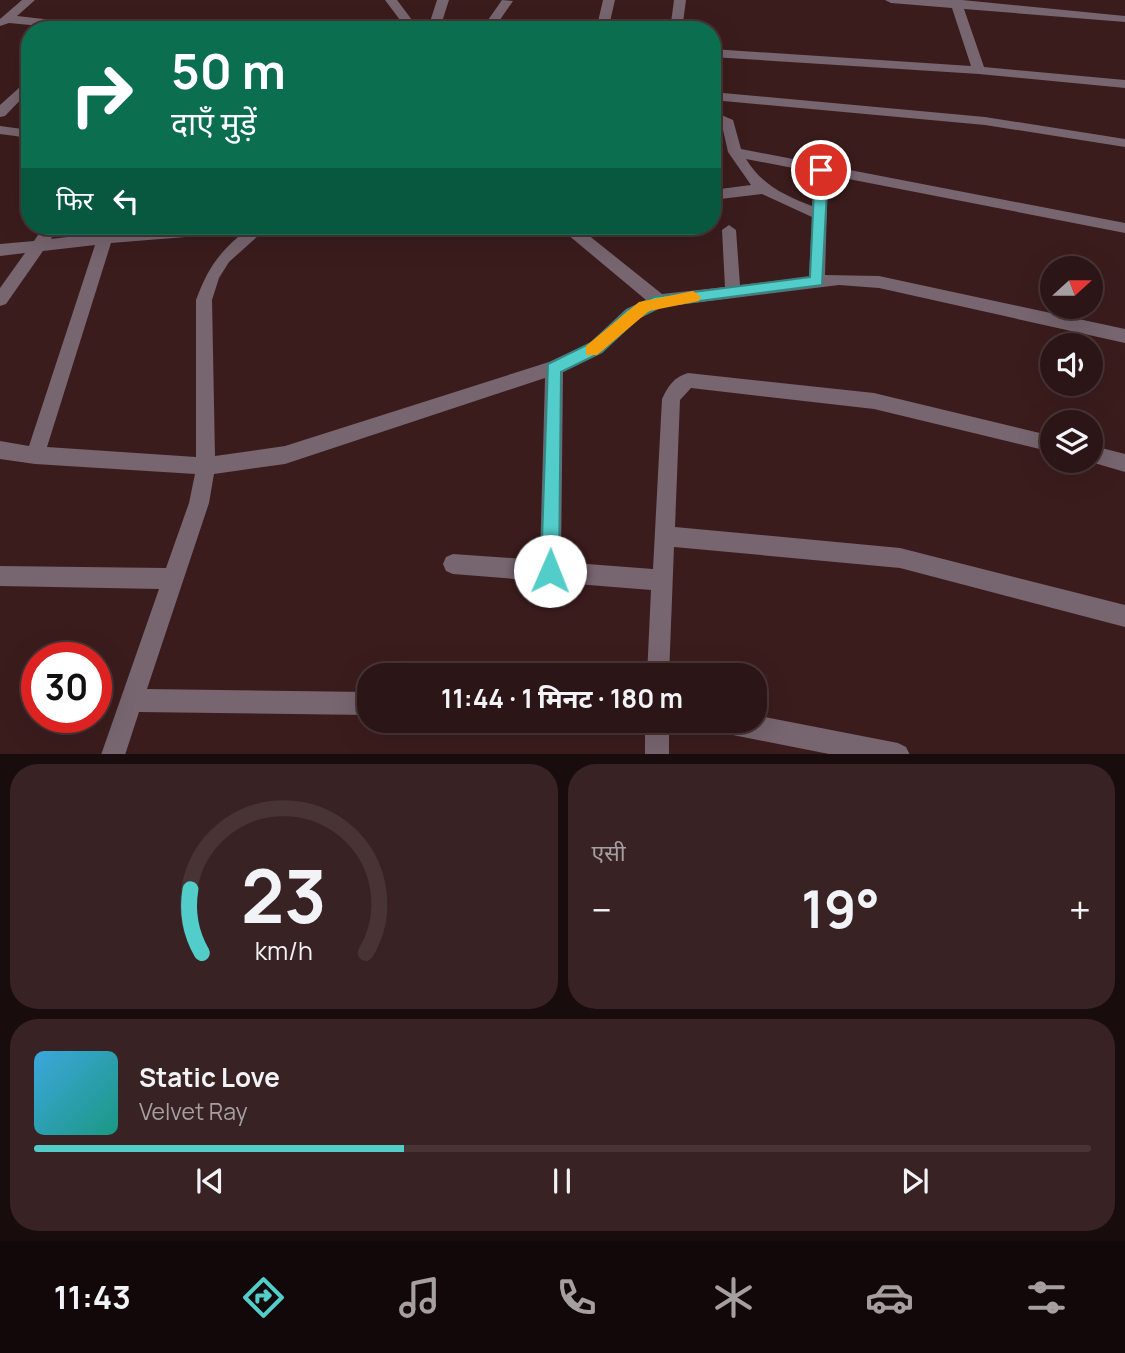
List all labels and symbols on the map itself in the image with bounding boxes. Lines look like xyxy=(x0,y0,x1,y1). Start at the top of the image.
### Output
pin xyxy=(791,140,851,200)
north arrow xyxy=(1040,256,1102,318)
position arrow xyxy=(513,534,587,608)
speed limit sign: 30 xyxy=(21,642,112,733)

